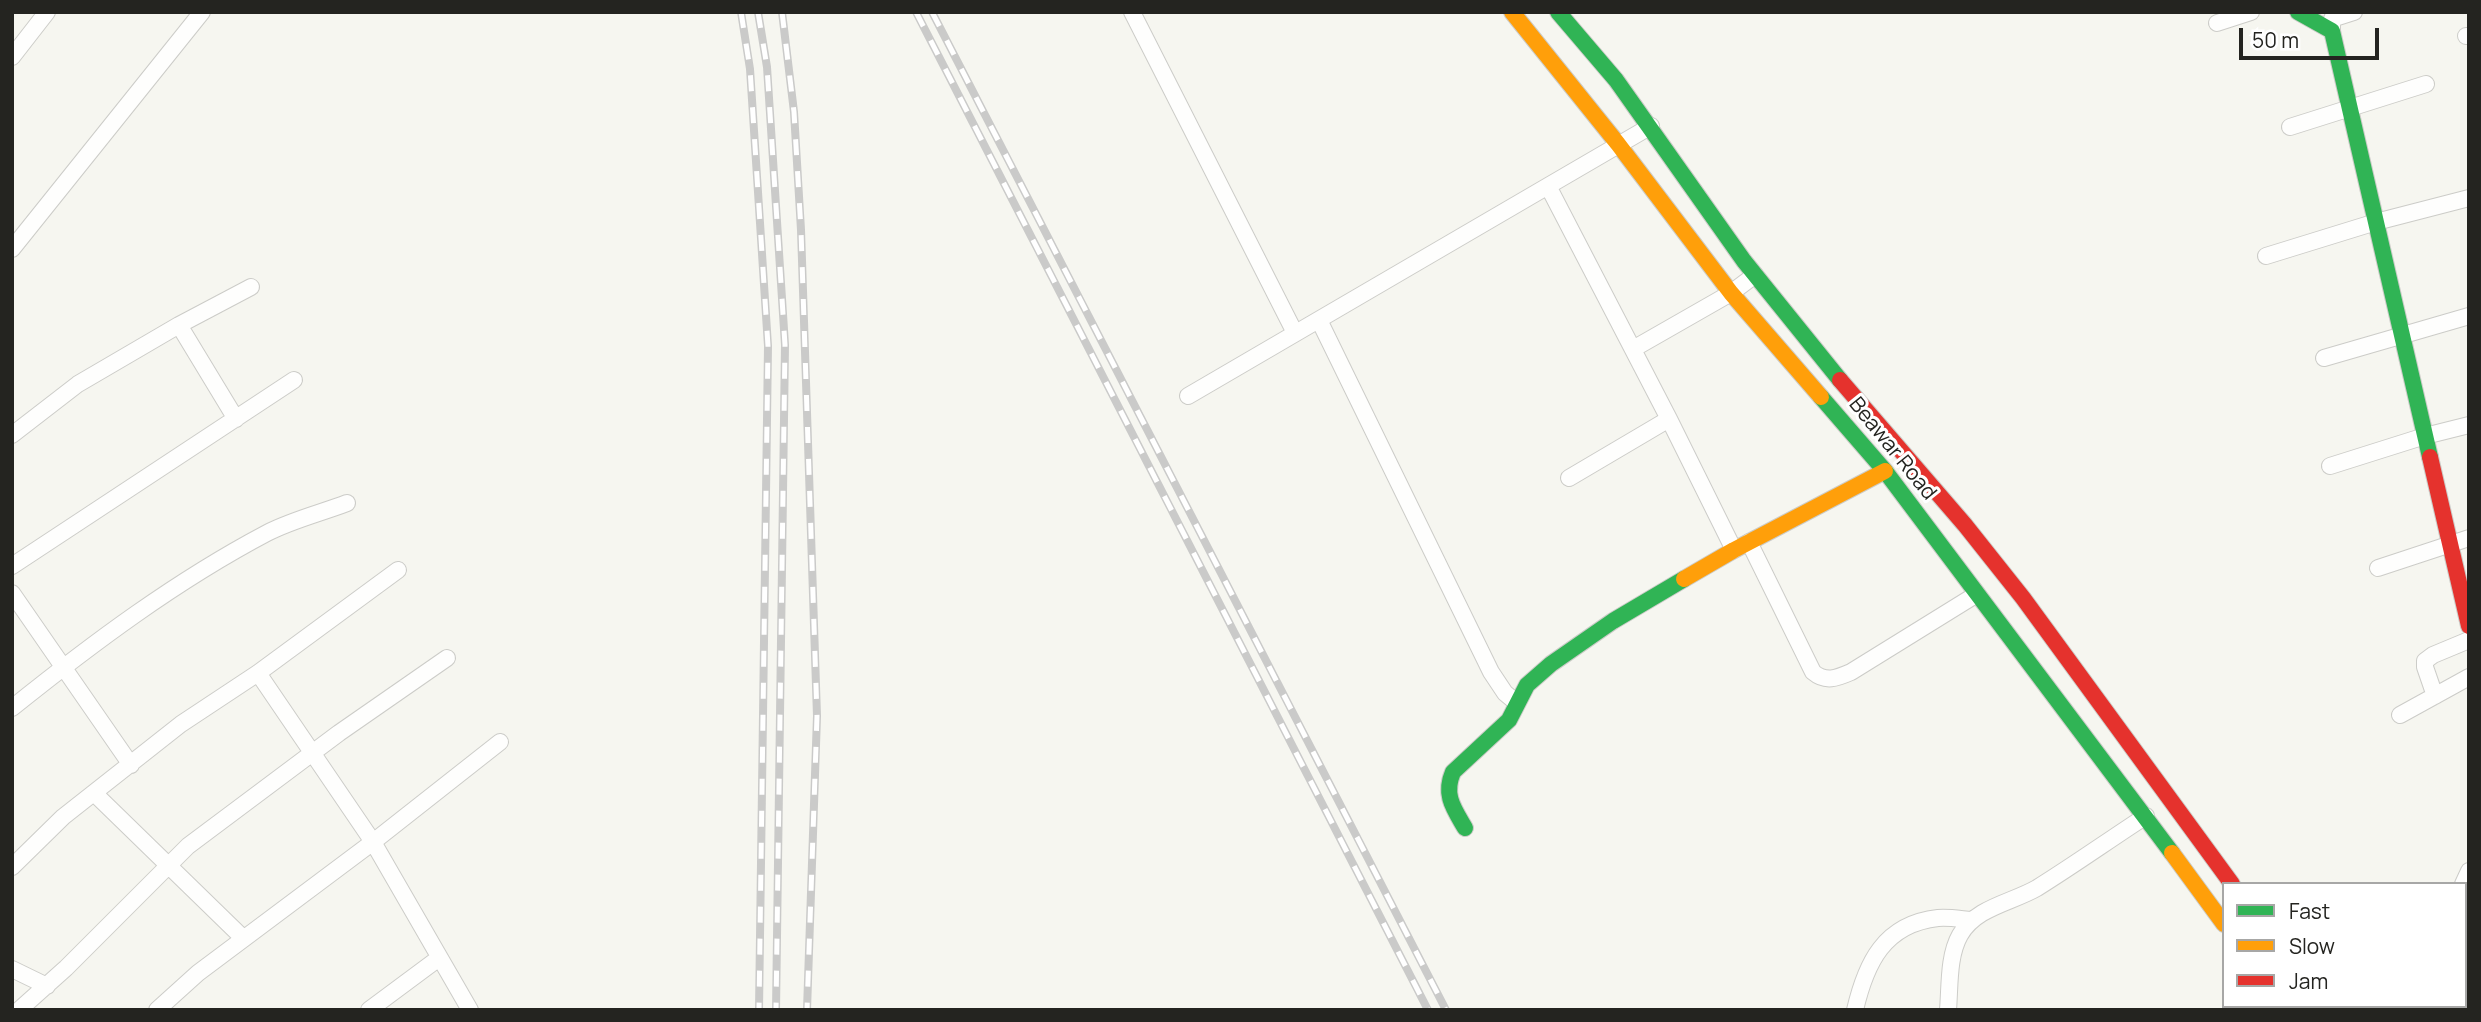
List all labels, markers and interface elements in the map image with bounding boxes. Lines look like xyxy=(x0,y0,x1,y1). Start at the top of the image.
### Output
scale bar xyxy=(2243,14,2383,58)
text: 50 m xyxy=(2252,26,2299,54)
street label: Beawar Road xyxy=(1843,393,1941,505)
legend xyxy=(2222,882,2467,1008)
text: Fast xyxy=(2289,897,2330,925)
text: Slow xyxy=(2289,932,2335,960)
text: Jam xyxy=(2289,967,2328,995)

